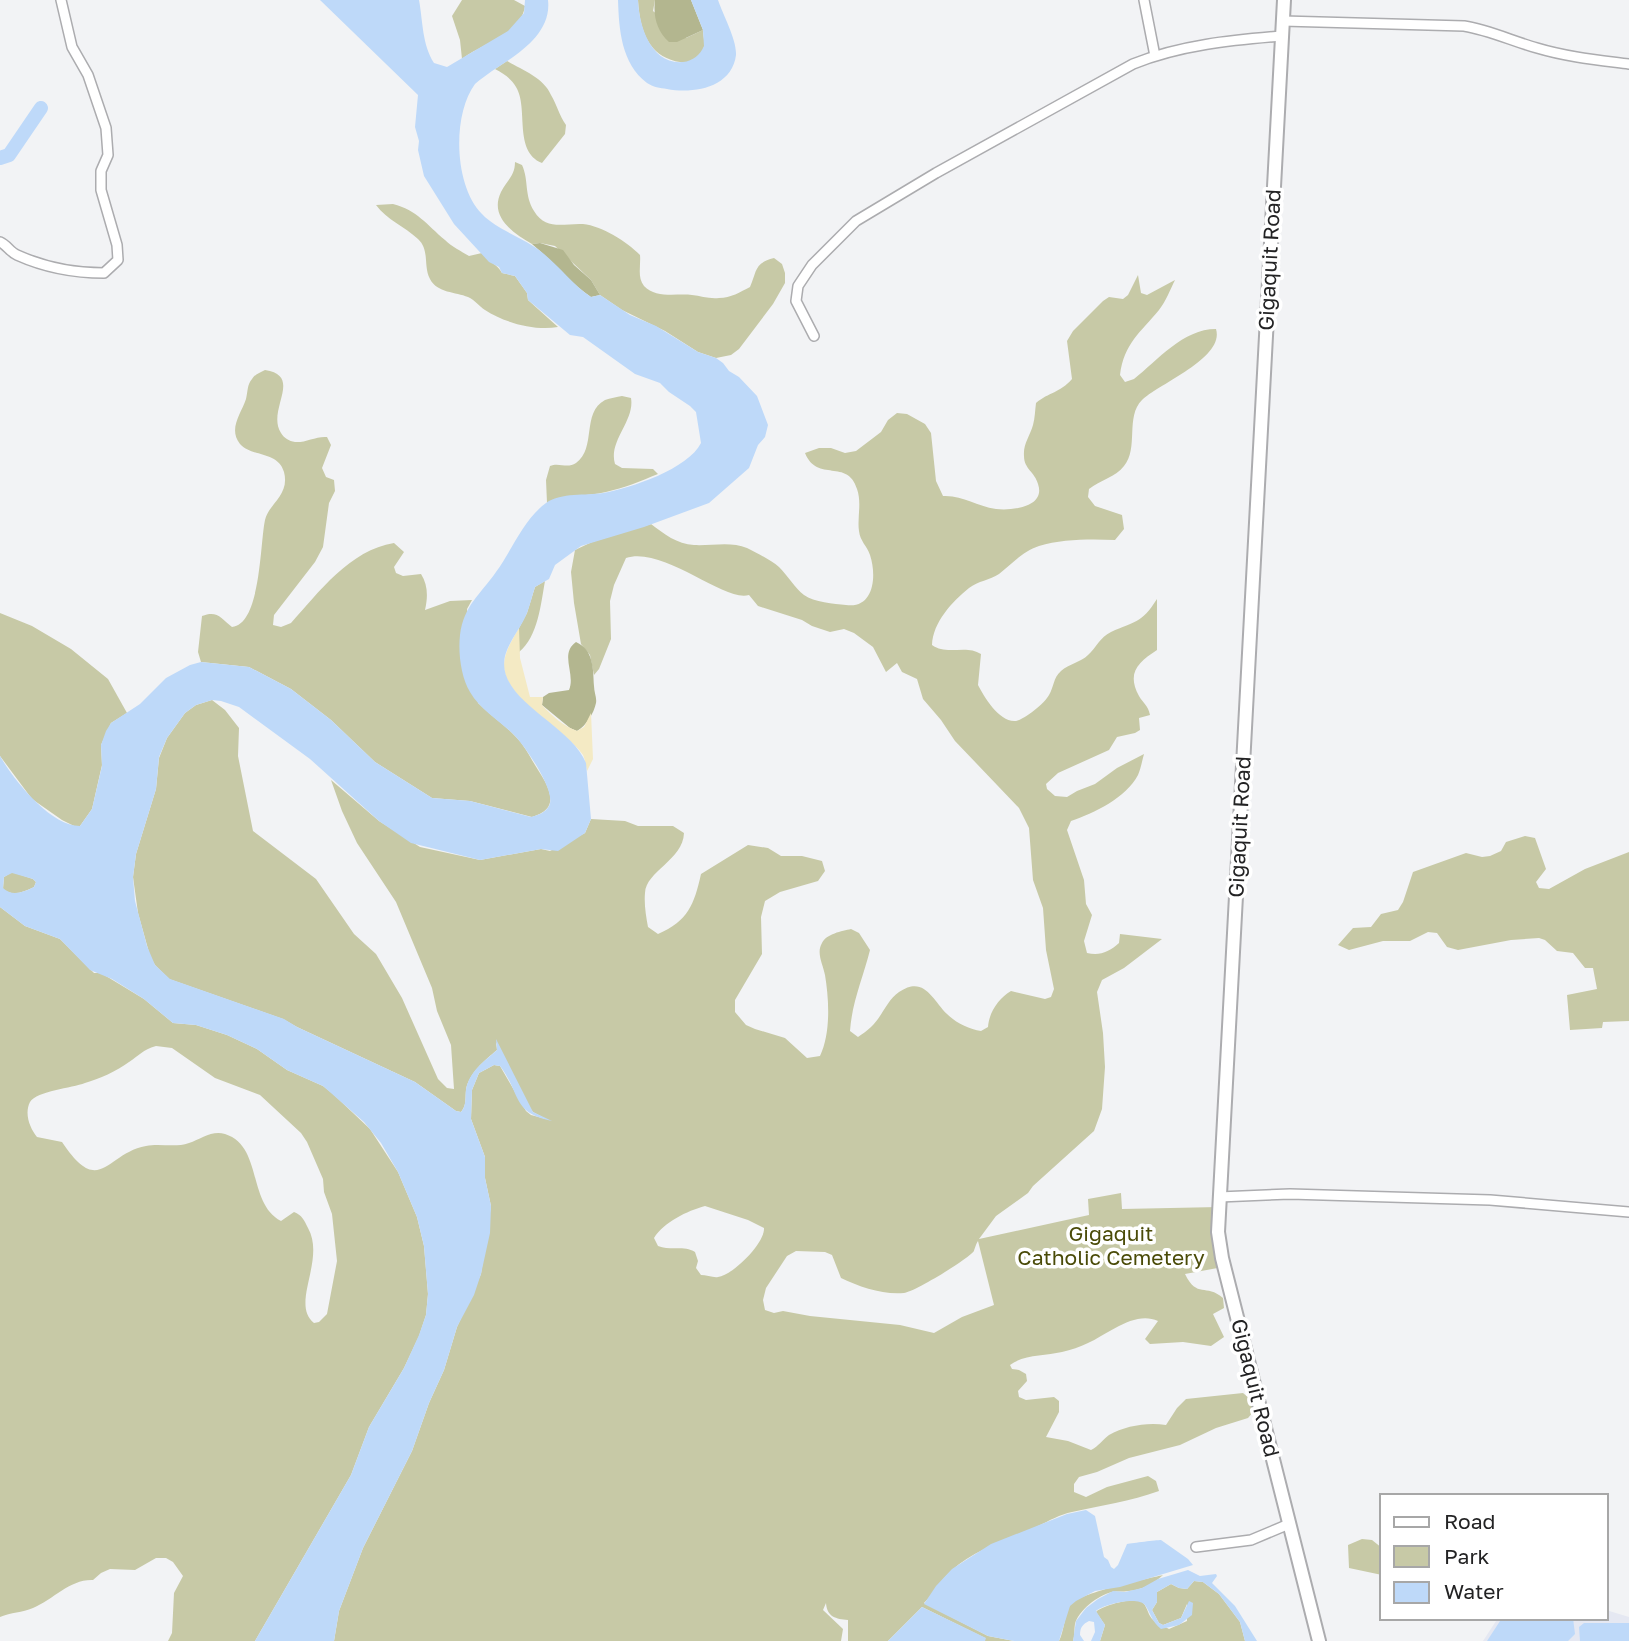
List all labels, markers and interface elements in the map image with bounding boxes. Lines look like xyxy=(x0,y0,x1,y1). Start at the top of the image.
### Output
street label: Gigaquit Road xyxy=(1252,189,1286,331)
street label: Gigaquit Road xyxy=(1222,756,1256,898)
park label: Gigaquit Catholic Cemetery xyxy=(1017,1220,1205,1270)
street label: Gigaquit Road xyxy=(1226,1316,1286,1460)
legend xyxy=(1380,1494,1608,1620)
text: Road xyxy=(1444,1508,1495,1534)
text: Park xyxy=(1444,1543,1490,1569)
text: Water xyxy=(1444,1578,1504,1604)

